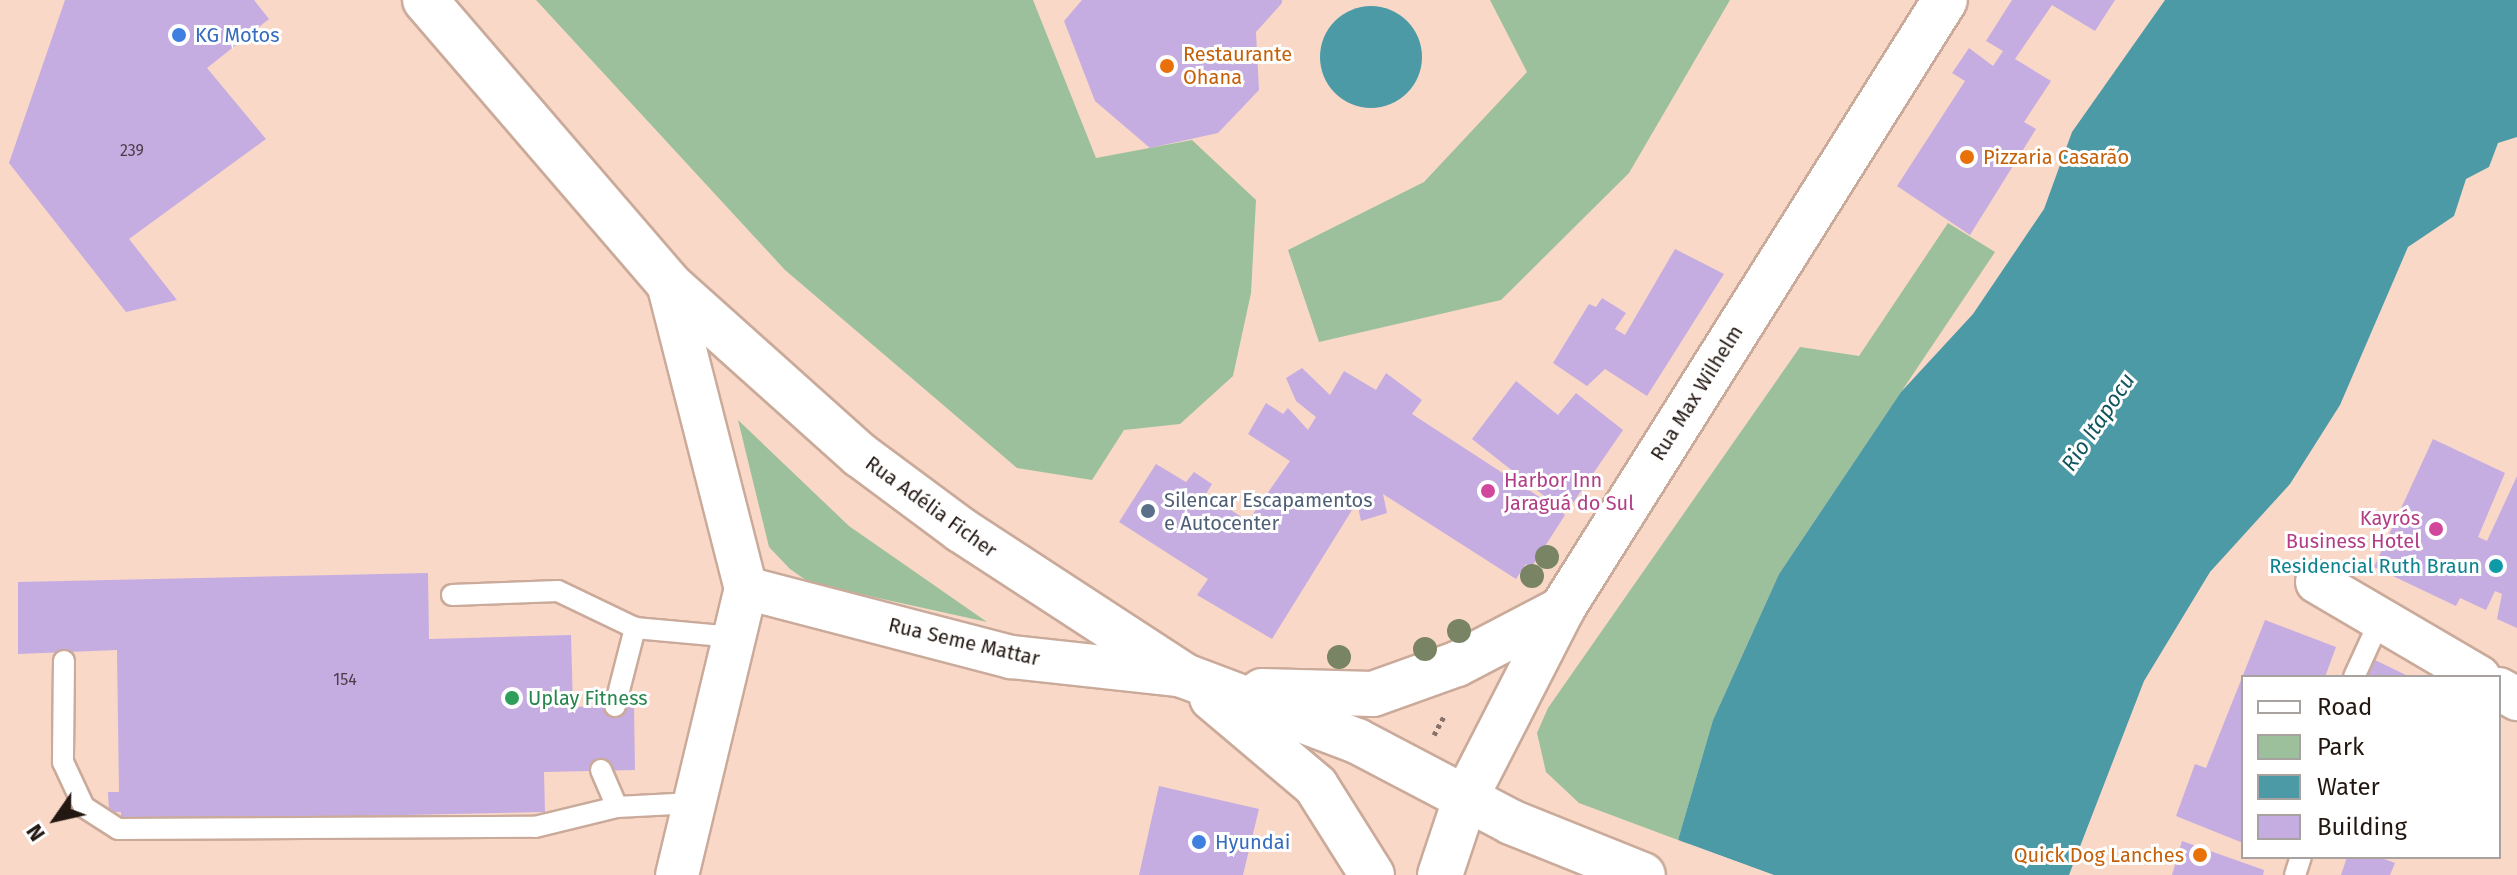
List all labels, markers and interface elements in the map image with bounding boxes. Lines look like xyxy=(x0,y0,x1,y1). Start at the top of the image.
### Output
place label: KG Motos xyxy=(195,23,280,47)
marker: KG Motos xyxy=(170,26,188,44)
place label: Restaurante Ohana xyxy=(1183,42,1292,89)
marker: Restaurante Ohana xyxy=(1158,57,1176,75)
house number: 239 xyxy=(120,141,144,161)
place label: Pizzaria Casarão xyxy=(1983,145,2129,169)
marker: Pizzaria Casarão xyxy=(1958,148,1976,166)
street label: Rua Max Wilhelm xyxy=(1646,321,1748,465)
water label: Rio Itapocu xyxy=(2056,368,2140,476)
street label: Rua Adélia Ficher xyxy=(861,451,1001,563)
place label: Harbor Inn Jaraguá do Sul xyxy=(1504,468,1634,515)
marker: Harbor Inn Jaraguá do Sul xyxy=(1479,482,1497,500)
place label: Silencar Escapamentos e Autocenter xyxy=(1164,488,1373,535)
marker: Silencar Escapamentos e Autocenter xyxy=(1139,502,1157,520)
place label: Kayrós Business Hotel xyxy=(2286,506,2420,553)
marker: Kayrós Business Hotel xyxy=(2427,520,2445,538)
place label: Residencial Ruth Braun xyxy=(2269,554,2480,578)
marker: Residencial Ruth Braun xyxy=(2487,557,2505,575)
street label: Rua Seme Mattar xyxy=(886,613,1042,671)
house number: 154 xyxy=(333,670,357,690)
legend xyxy=(2241,675,2501,859)
place label: Uplay Fitness xyxy=(528,686,648,710)
marker: Uplay Fitness xyxy=(503,689,521,707)
text: Road xyxy=(2317,693,2372,721)
text: Park xyxy=(2317,733,2364,761)
text: Water xyxy=(2317,773,2380,801)
north arrow xyxy=(16,779,96,859)
text: Building xyxy=(2317,813,2407,841)
text: N xyxy=(20,819,51,846)
place label: Hyundai xyxy=(1215,830,1290,854)
marker: Hyundai xyxy=(1190,833,1208,851)
place label: Quick Dog Lanches xyxy=(2014,843,2184,867)
marker: Quick Dog Lanches xyxy=(2191,846,2209,864)

